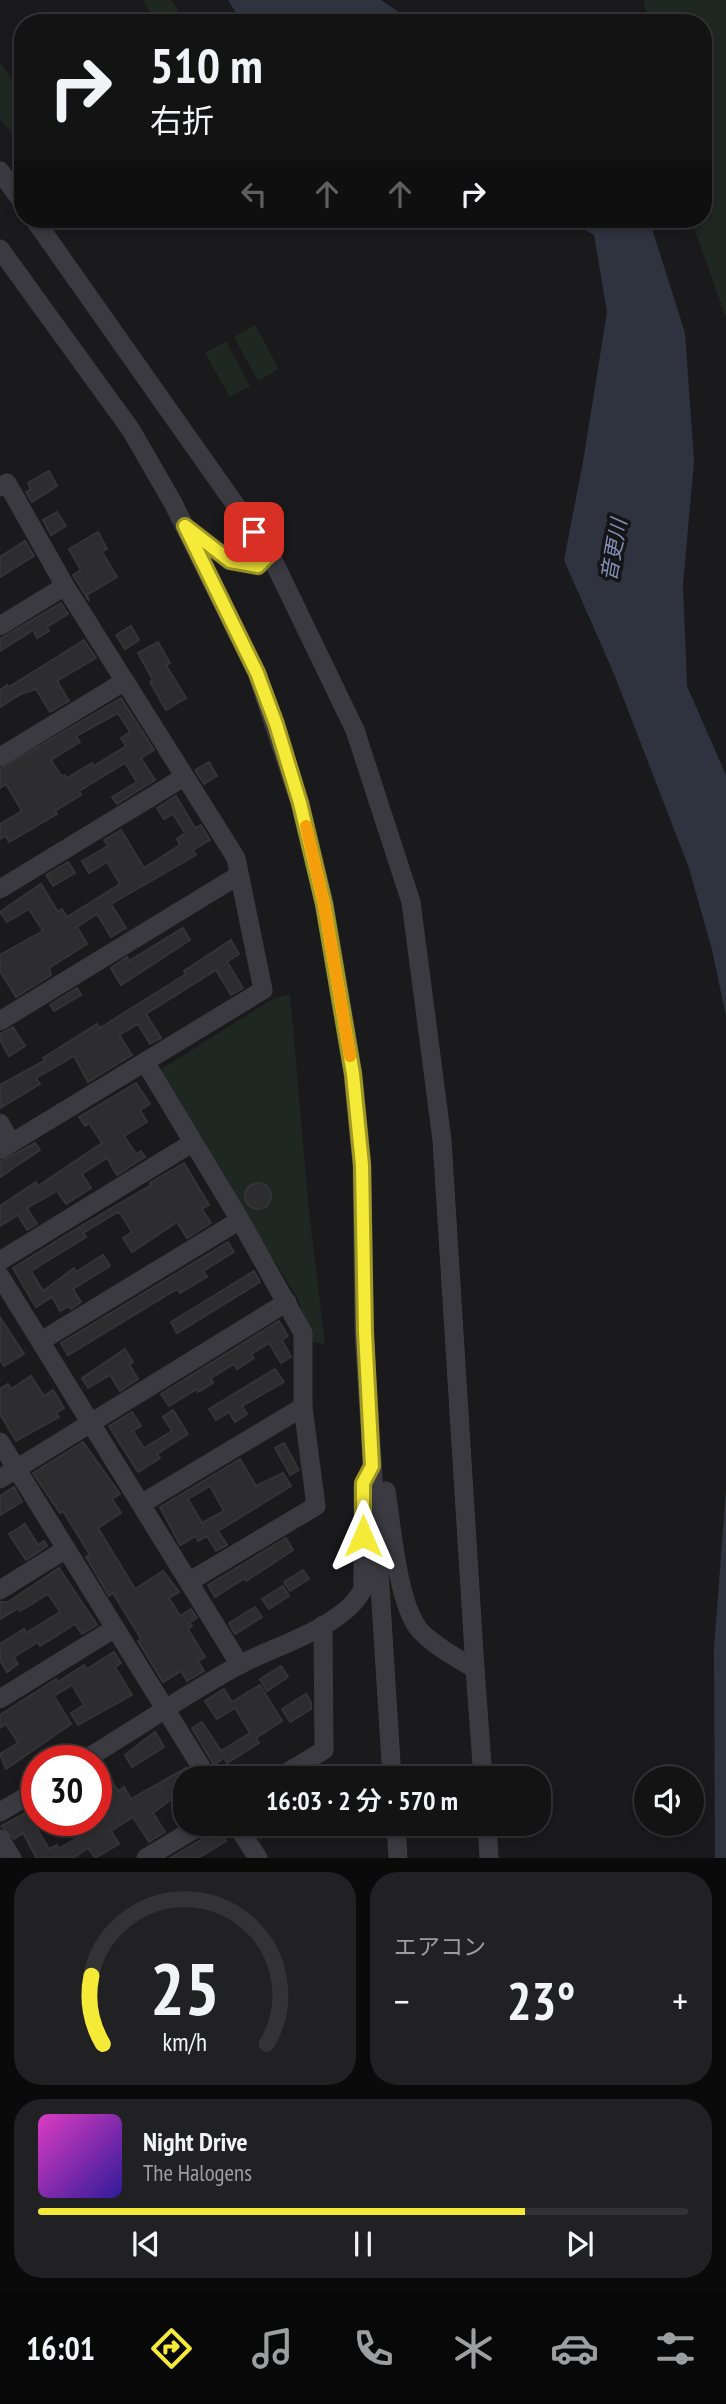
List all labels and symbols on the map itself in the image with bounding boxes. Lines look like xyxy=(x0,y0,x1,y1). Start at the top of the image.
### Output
pin xyxy=(224,502,284,562)
water label: 音更川 xyxy=(595,515,633,583)
position arrow xyxy=(326,1499,400,1573)
speed limit sign: 30 xyxy=(21,1745,112,1836)

